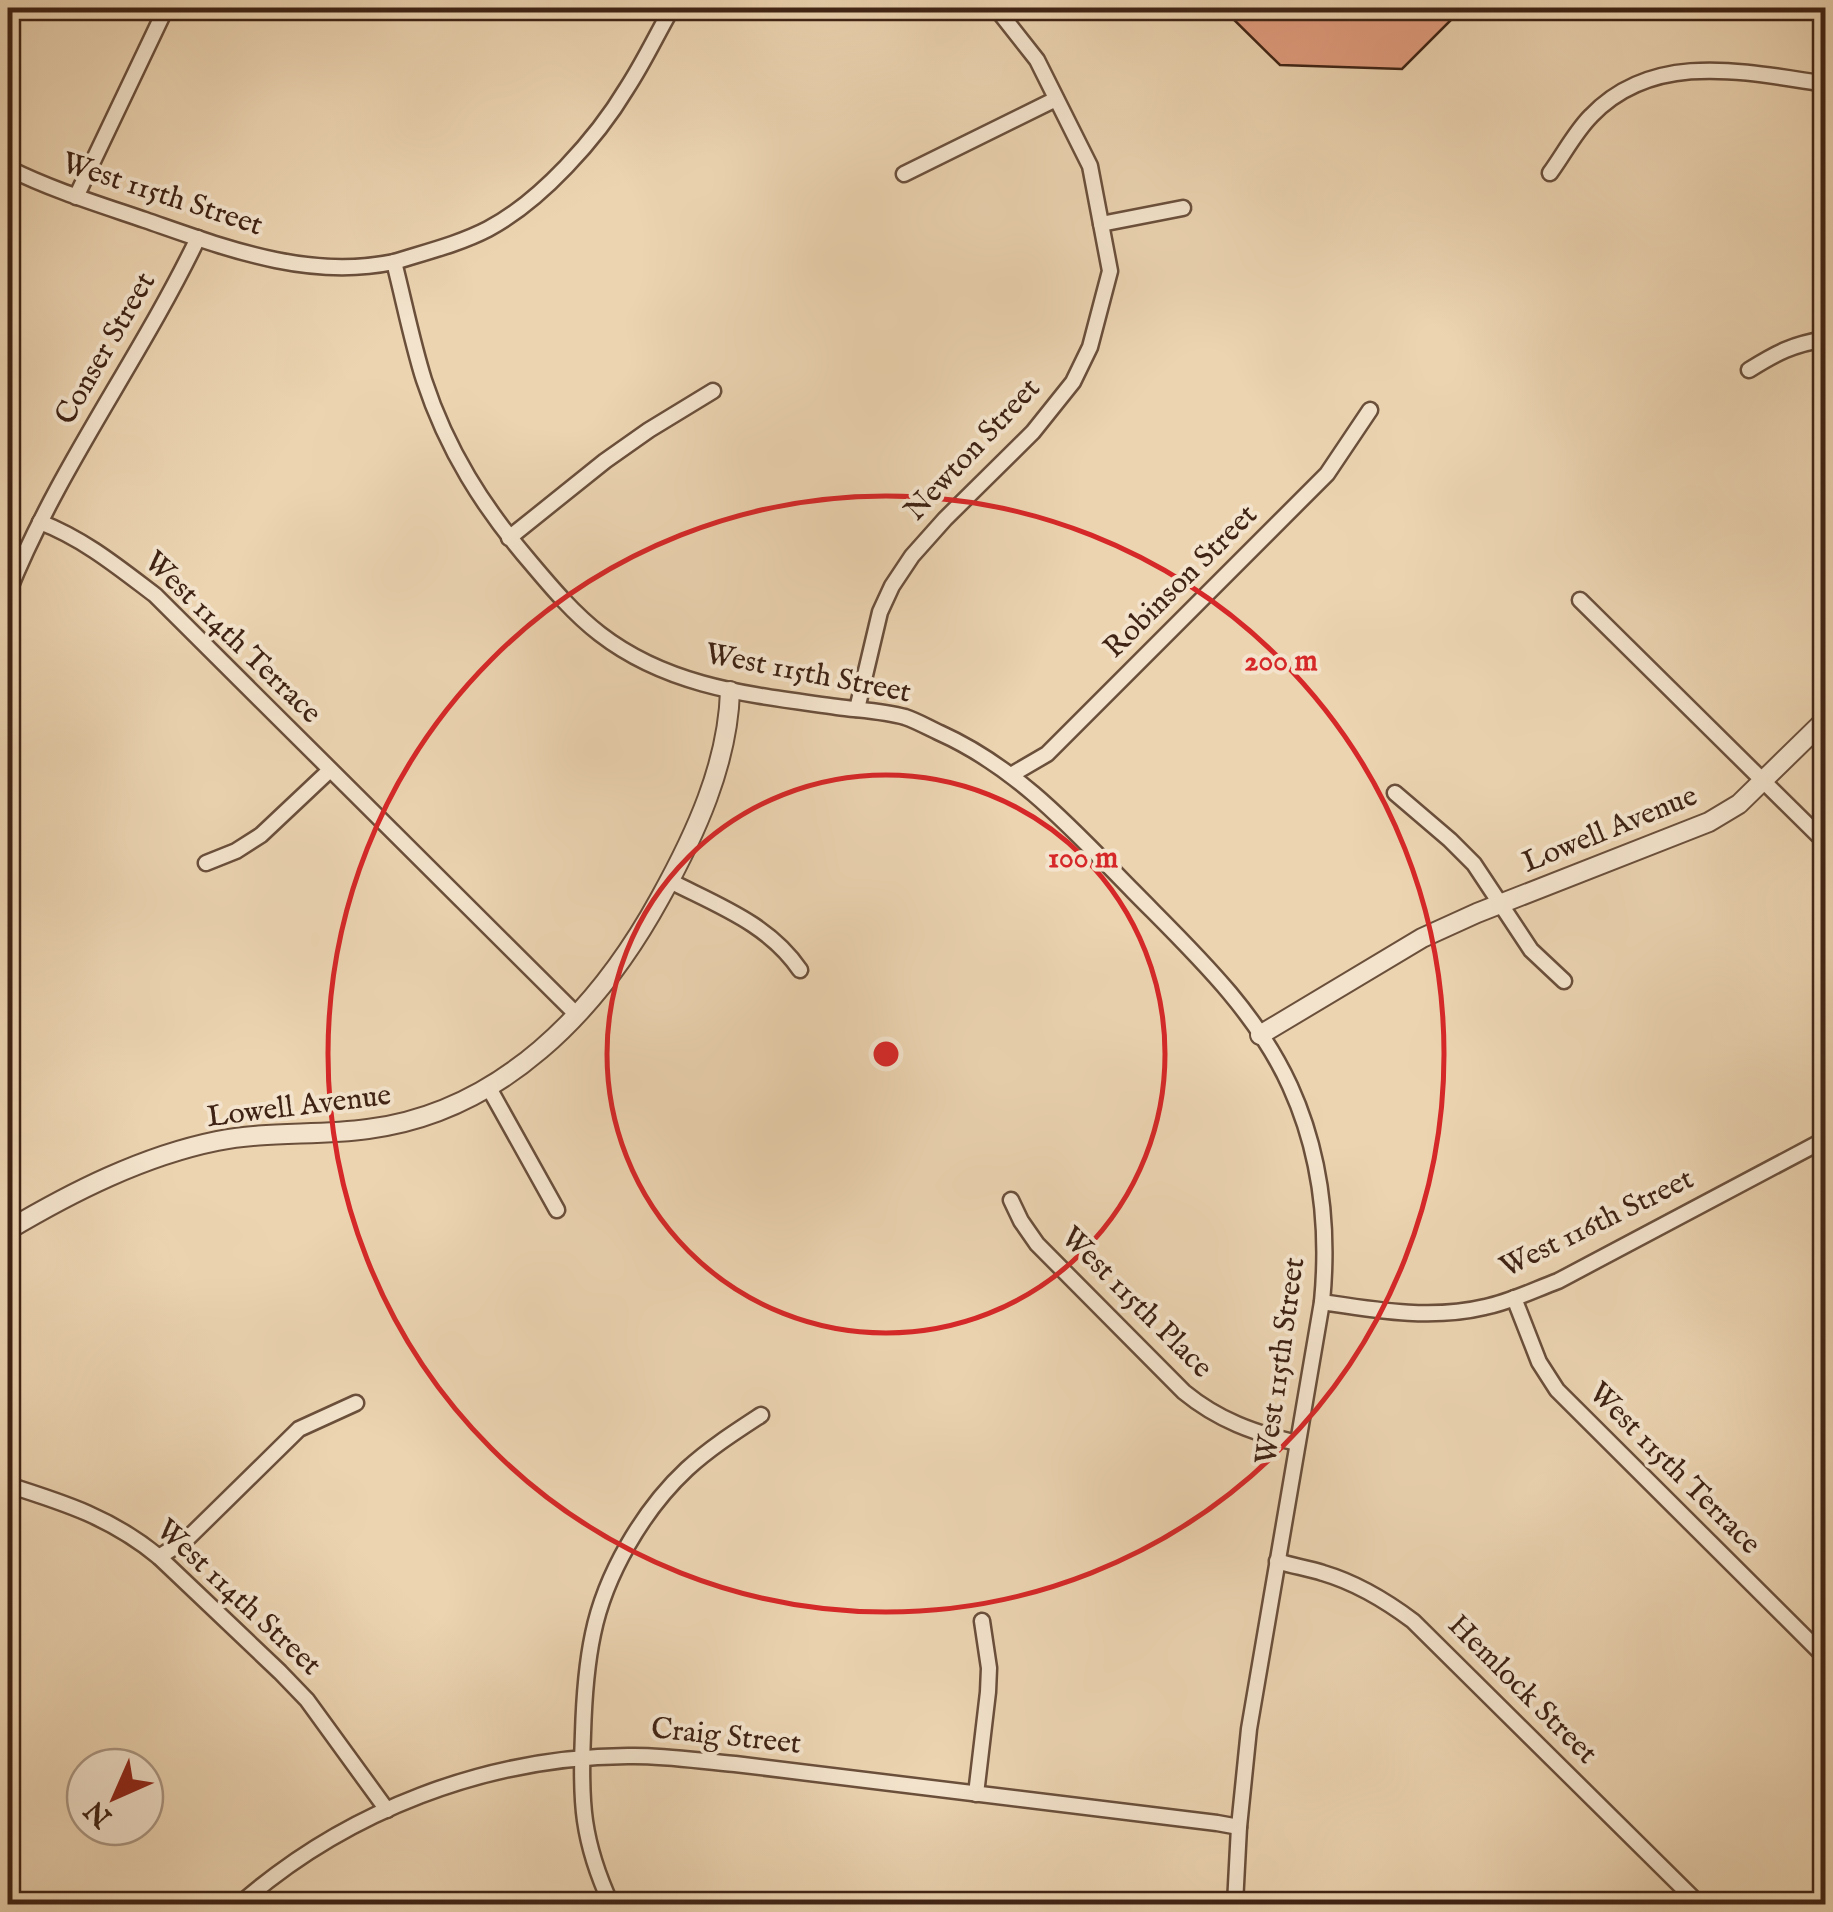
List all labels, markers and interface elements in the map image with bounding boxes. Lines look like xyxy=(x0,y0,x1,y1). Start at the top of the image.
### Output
street label: West 115th Street xyxy=(57,145,267,245)
street label: Conser Street xyxy=(47,266,165,432)
street label: Newton Street xyxy=(897,370,1049,530)
street label: Robinson Street xyxy=(1096,497,1266,667)
street label: West 114th Terrace xyxy=(135,543,329,733)
street label: West 115th Street xyxy=(702,635,914,713)
text: 200 m xyxy=(1244,643,1318,681)
street label: Lowell Avenue xyxy=(1517,778,1703,882)
text: 100 m xyxy=(1048,840,1118,878)
centre of rings xyxy=(868,1036,904,1072)
street label: Lowell Avenue xyxy=(205,1077,393,1137)
street label: West 116th Street xyxy=(1494,1161,1700,1287)
street label: West 115th Place xyxy=(1052,1219,1220,1387)
street label: West 115th Street xyxy=(1248,1255,1314,1467)
street label: West 115th Terrace xyxy=(1580,1375,1768,1563)
street label: West 114th Street xyxy=(147,1512,329,1684)
street label: Hemlock Street xyxy=(1439,1607,1605,1773)
street label: Craig Street xyxy=(649,1710,803,1764)
north arrow xyxy=(65,1747,165,1847)
text: N xyxy=(78,1792,121,1835)

